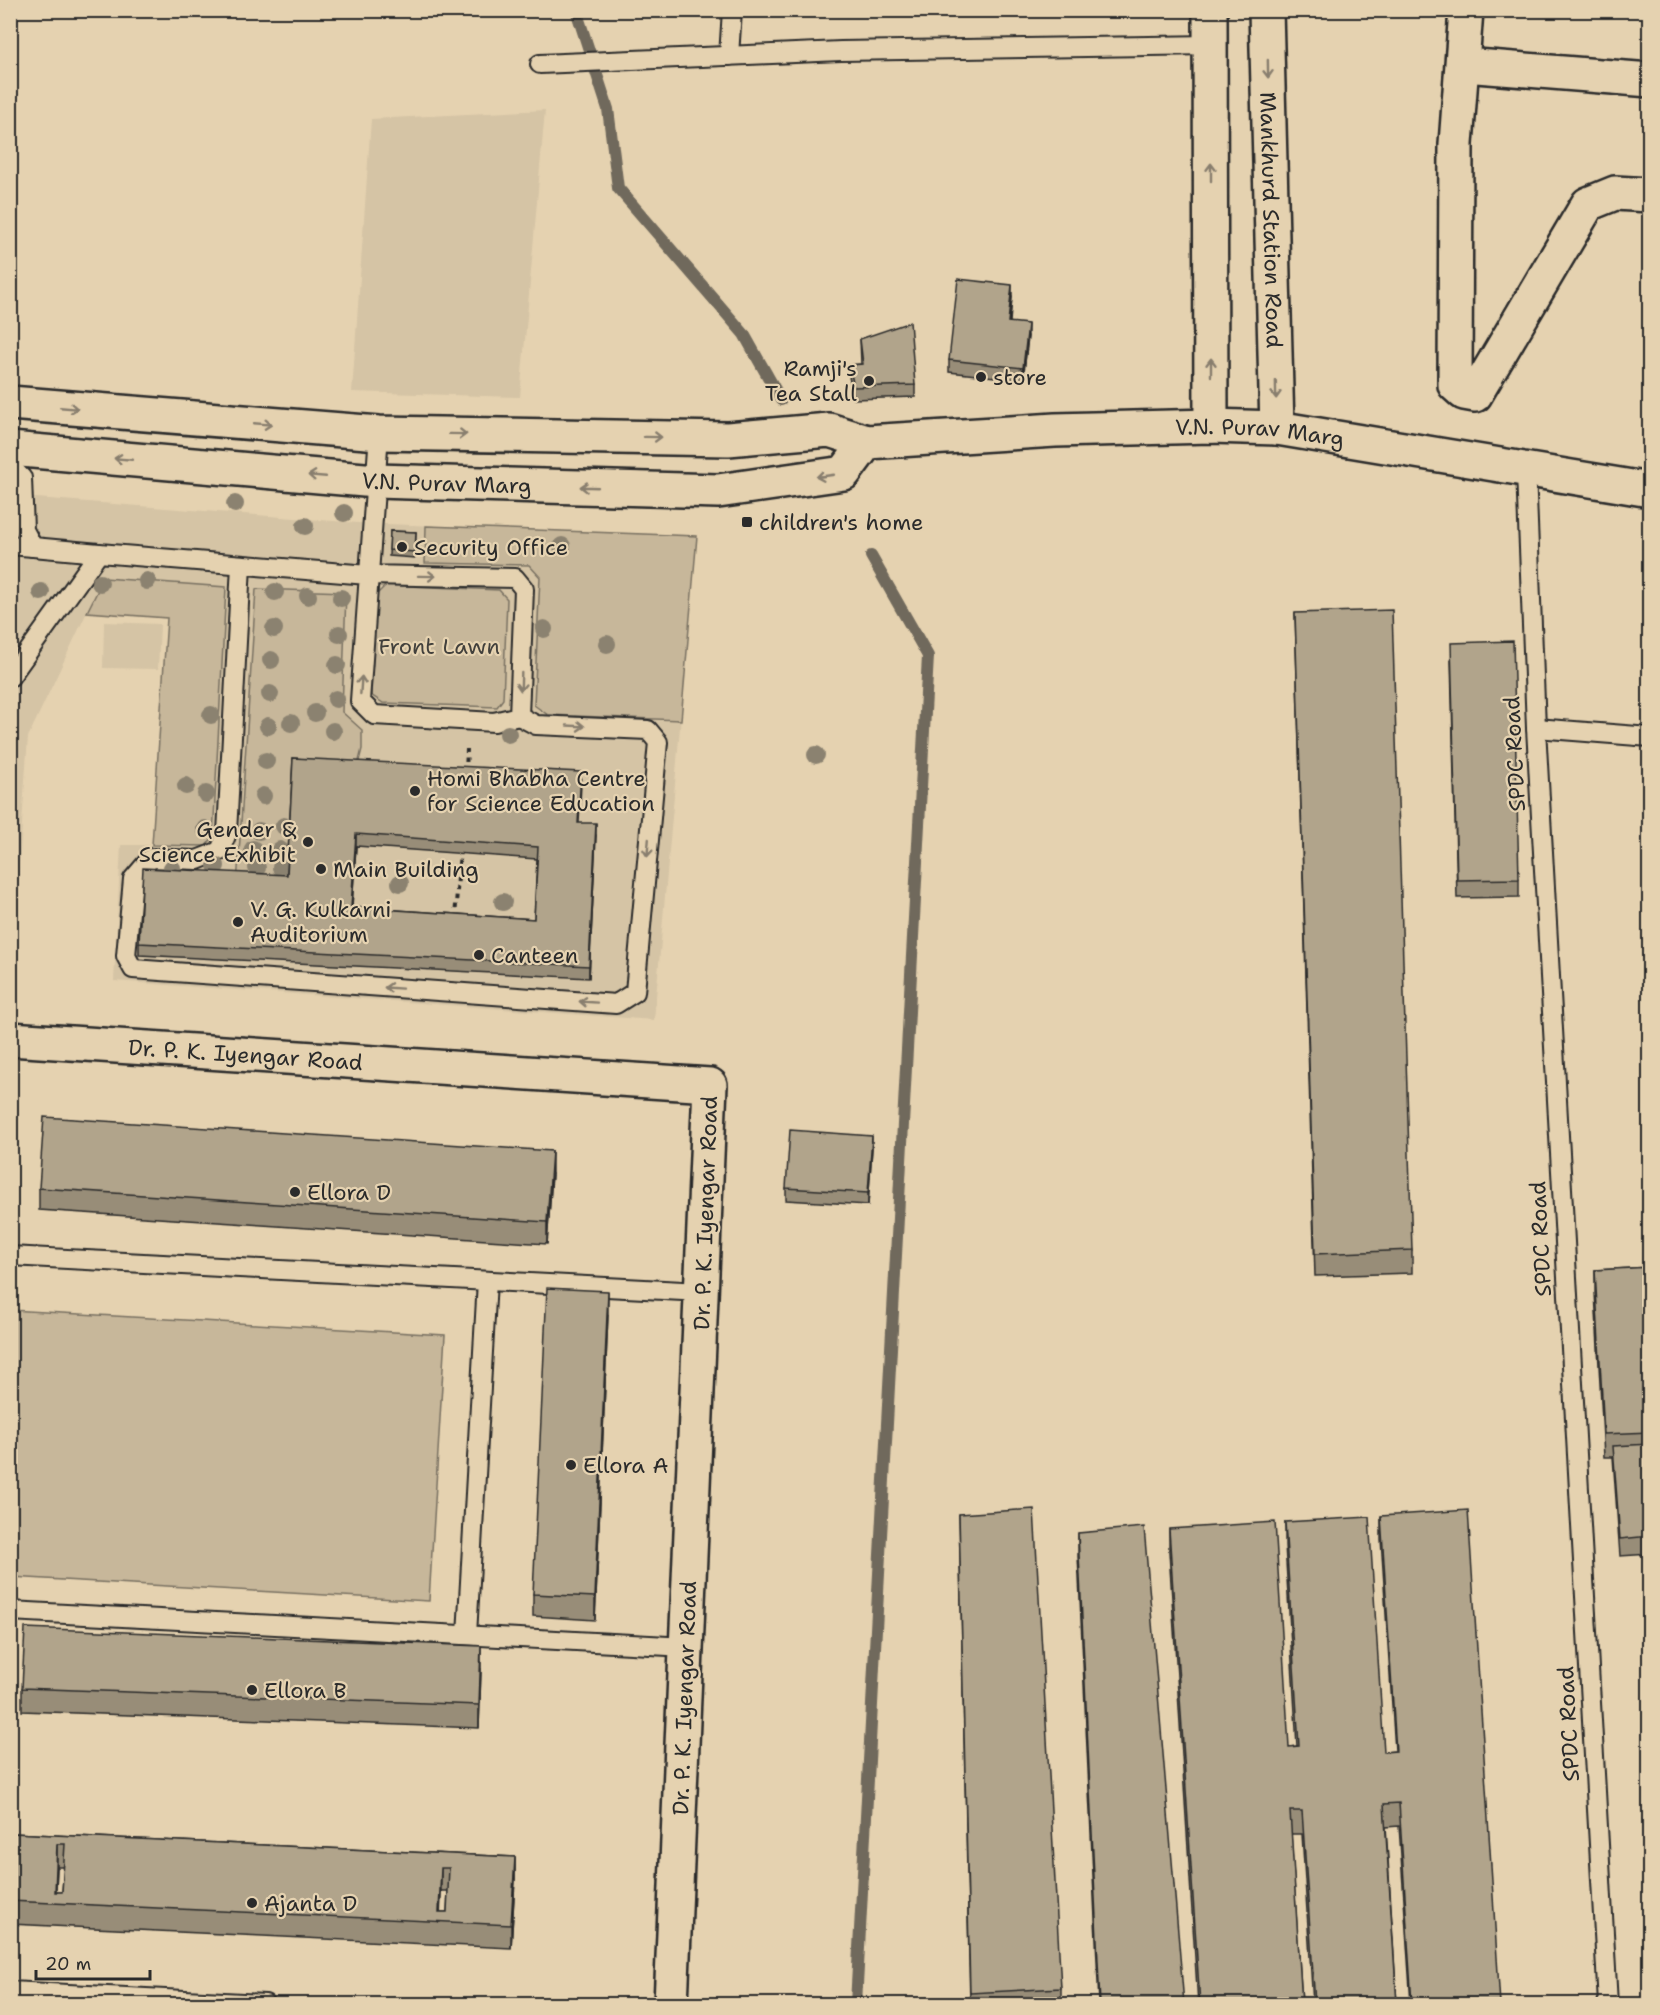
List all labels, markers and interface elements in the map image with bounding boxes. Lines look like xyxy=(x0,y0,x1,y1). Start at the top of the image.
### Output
one-way arrow xyxy=(1262,58,1274,78)
street label: Mankhurd Station Road xyxy=(1253,91,1289,349)
one-way arrow xyxy=(1205,163,1217,183)
place label: Ramji's Tea Stall xyxy=(765,354,857,408)
one-way arrow xyxy=(1205,358,1217,378)
place label: store xyxy=(993,363,1047,392)
marker: store xyxy=(974,370,988,384)
marker: Ramji's Tea Stall xyxy=(862,374,876,388)
one-way arrow xyxy=(1271,379,1282,399)
one-way arrow xyxy=(58,403,78,414)
street label: V.N. Purav Marg xyxy=(1175,412,1346,454)
one-way arrow xyxy=(253,418,273,429)
one-way arrow xyxy=(447,428,467,440)
one-way arrow xyxy=(642,431,662,443)
one-way arrow xyxy=(114,453,134,464)
street label: V.N. Purav Marg xyxy=(360,466,532,501)
one-way arrow xyxy=(308,470,328,481)
one-way arrow xyxy=(815,470,835,481)
one-way arrow xyxy=(579,482,599,493)
place label: children's home xyxy=(759,508,924,537)
marker: children's home xyxy=(740,515,754,529)
place label: Security Office xyxy=(414,533,568,562)
marker: Security Office xyxy=(395,540,409,554)
one-way arrow xyxy=(416,570,436,582)
park label: Front Lawn xyxy=(378,632,500,661)
one-way arrow xyxy=(515,671,526,691)
one-way arrow xyxy=(356,676,367,696)
street label: SPDC Road xyxy=(1497,695,1532,812)
one-way arrow xyxy=(565,721,585,732)
place label: Homi Bhabha Centre for Science Education xyxy=(427,764,655,818)
marker: Homi Bhabha Centre for Science Education xyxy=(408,784,422,798)
place label: Gender & Science Exhibit xyxy=(139,815,297,869)
marker: Gender & Science Exhibit xyxy=(301,835,315,849)
one-way arrow xyxy=(642,838,653,858)
place label: Main Building xyxy=(333,855,479,884)
marker: Main Building xyxy=(314,862,328,876)
place label: V. G. Kulkarni Auditorium xyxy=(250,895,391,949)
marker: V. G. Kulkarni Auditorium xyxy=(231,915,245,929)
place label: Canteen xyxy=(491,941,578,970)
marker: Canteen xyxy=(472,948,486,962)
one-way arrow xyxy=(384,982,404,993)
one-way arrow xyxy=(578,996,598,1007)
street label: Dr. P. K. Iyengar Road xyxy=(127,1033,364,1077)
street label: Dr. P. K. Iyengar Road xyxy=(687,1095,724,1331)
place label: Ellora D xyxy=(307,1178,391,1207)
street label: SPDC Road xyxy=(1523,1180,1558,1297)
marker: Ellora D xyxy=(288,1185,302,1199)
place label: Ellora A xyxy=(583,1451,668,1480)
marker: Ellora A xyxy=(564,1458,578,1472)
street label: Dr. P. K. Iyengar Road xyxy=(666,1580,703,1816)
street label: SPDC Road xyxy=(1551,1665,1586,1782)
place label: Ellora B xyxy=(264,1676,346,1705)
marker: Ellora B xyxy=(245,1683,259,1697)
place label: Ajanta D xyxy=(264,1889,357,1918)
marker: Ajanta D xyxy=(245,1896,259,1910)
scale bar xyxy=(36,1943,150,1981)
text: 20 m xyxy=(45,1952,91,1976)

